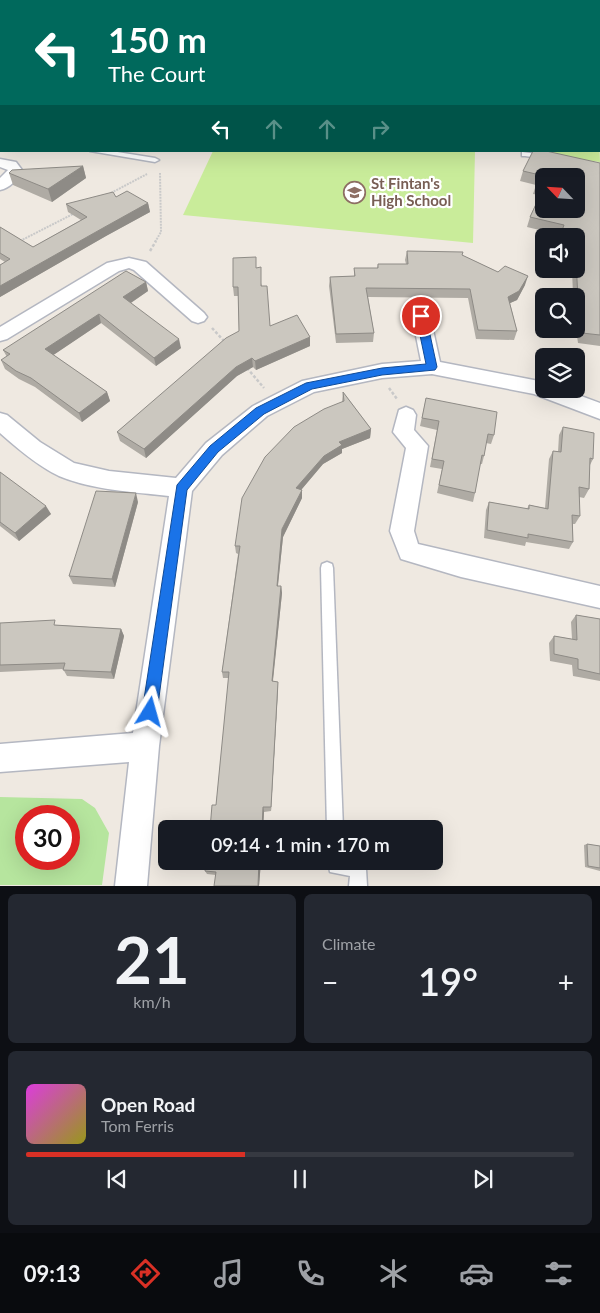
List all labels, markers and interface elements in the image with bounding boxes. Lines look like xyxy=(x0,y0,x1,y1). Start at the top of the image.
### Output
text: 150 m xyxy=(108,18,207,60)
icon: left xyxy=(25,20,90,85)
text: The Court xyxy=(108,60,205,87)
icon: left xyxy=(207,115,235,143)
icon: ahead xyxy=(260,115,288,143)
icon: ahead xyxy=(313,115,341,143)
icon: right xyxy=(366,115,394,143)
north arrow xyxy=(535,168,585,218)
map controls xyxy=(535,168,585,398)
place label: St Fintan's High School xyxy=(371,174,451,209)
school or university icon: St Fintan's High School xyxy=(343,180,367,204)
button: sound xyxy=(535,228,585,278)
button: search xyxy=(535,288,585,338)
pin xyxy=(400,295,442,337)
icon: arrive xyxy=(407,302,435,330)
button: layers xyxy=(535,348,585,398)
position arrow xyxy=(123,685,175,737)
speed limit sign: 30 xyxy=(15,805,80,870)
text: 09:14 · 1 min · 170 m xyxy=(211,833,390,856)
text: 21 xyxy=(114,920,190,998)
text: Climate xyxy=(322,934,375,953)
text: 19° xyxy=(418,958,478,1004)
text: − xyxy=(322,965,338,999)
text: + xyxy=(558,965,574,999)
text: km/h xyxy=(133,992,171,1011)
text: Open Road xyxy=(101,1093,195,1116)
text: Tom Ferris xyxy=(101,1116,174,1135)
icon: previous xyxy=(103,1165,131,1193)
icon: pause xyxy=(286,1165,314,1193)
icon: next xyxy=(469,1165,497,1193)
icon: directions xyxy=(128,1256,163,1291)
icon: music xyxy=(211,1256,246,1291)
icon: phone xyxy=(293,1256,328,1291)
icon: climate xyxy=(376,1256,411,1291)
icon: car xyxy=(459,1256,494,1291)
icon: filters xyxy=(541,1256,576,1291)
text: 09:13 xyxy=(24,1260,81,1287)

